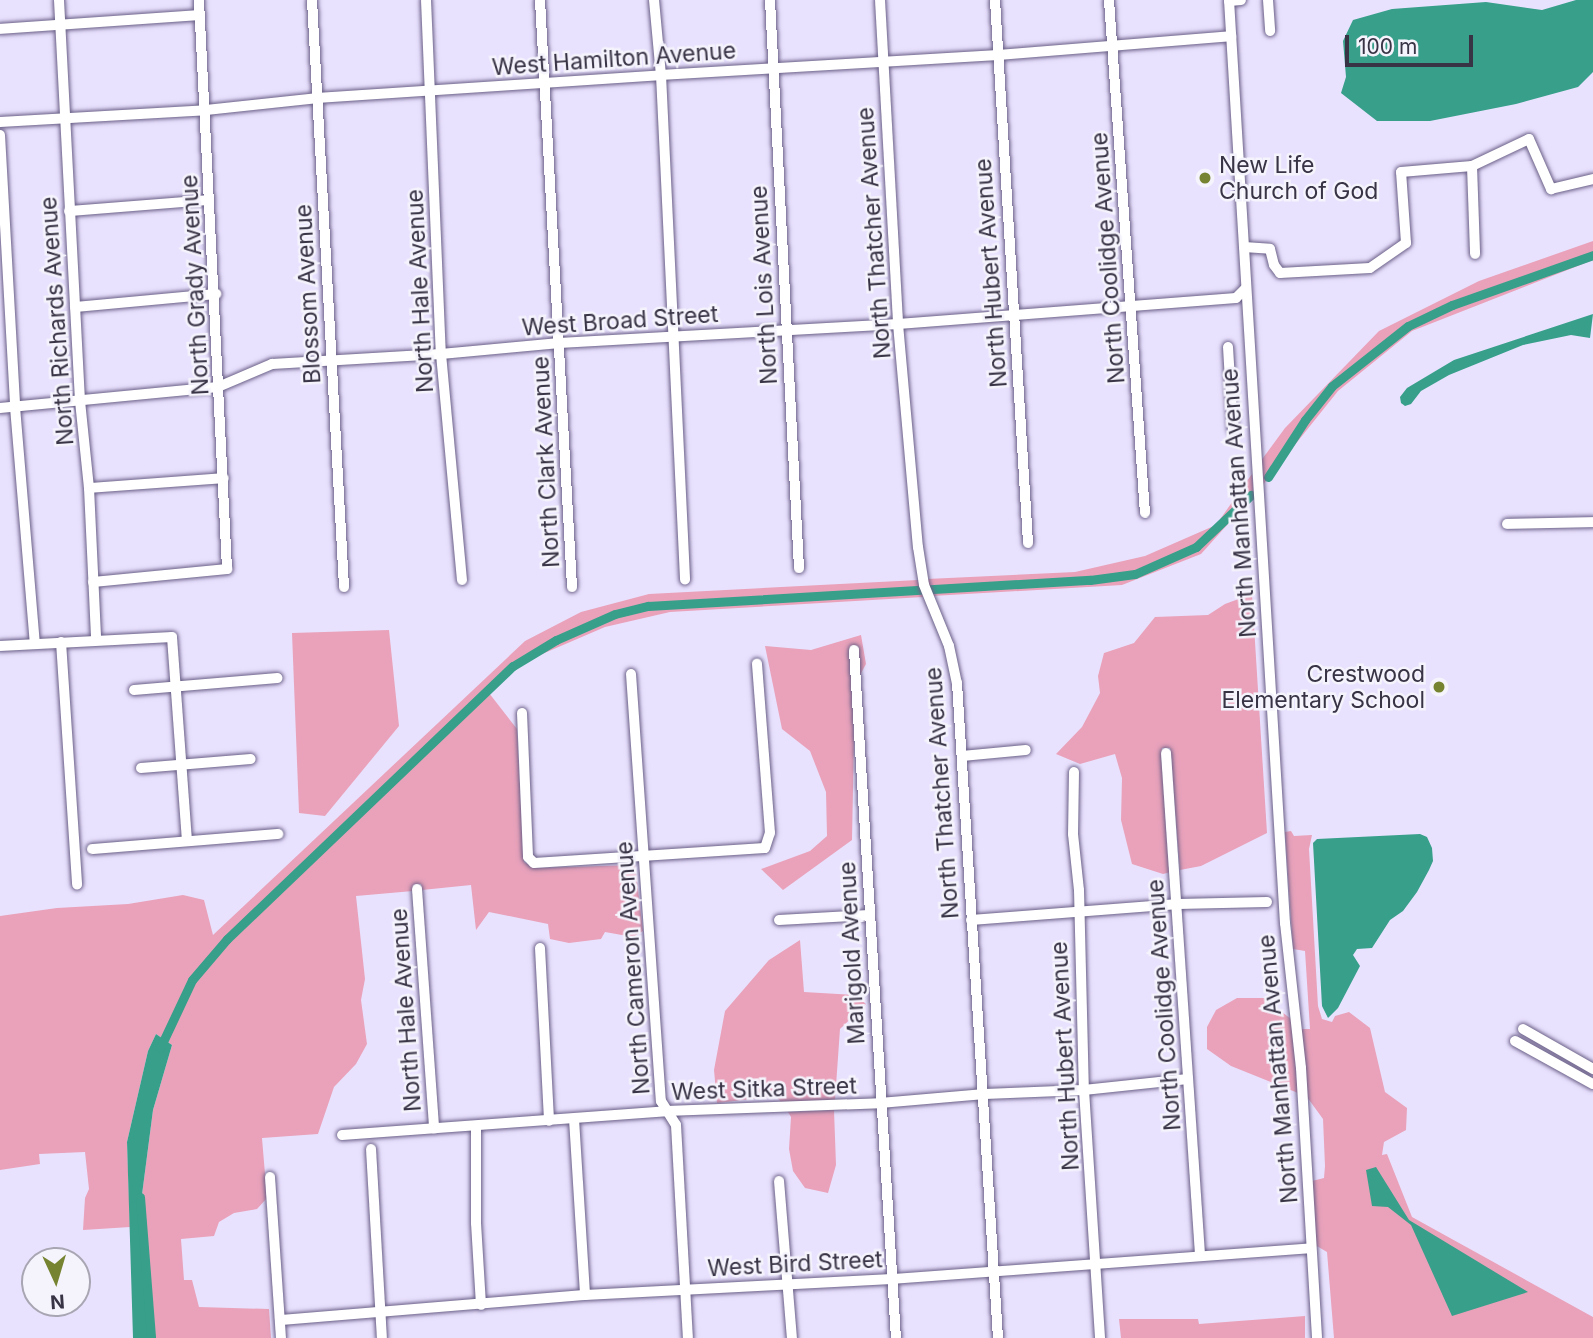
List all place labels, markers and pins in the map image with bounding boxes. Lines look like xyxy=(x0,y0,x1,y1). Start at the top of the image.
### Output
place label: New Life Church of God xyxy=(1219,151,1378,205)
marker: New Life Church of God xyxy=(1197,170,1213,186)
place label: Crestwood Elementary School xyxy=(1221,660,1425,714)
marker: Crestwood Elementary School xyxy=(1431,679,1447,695)

